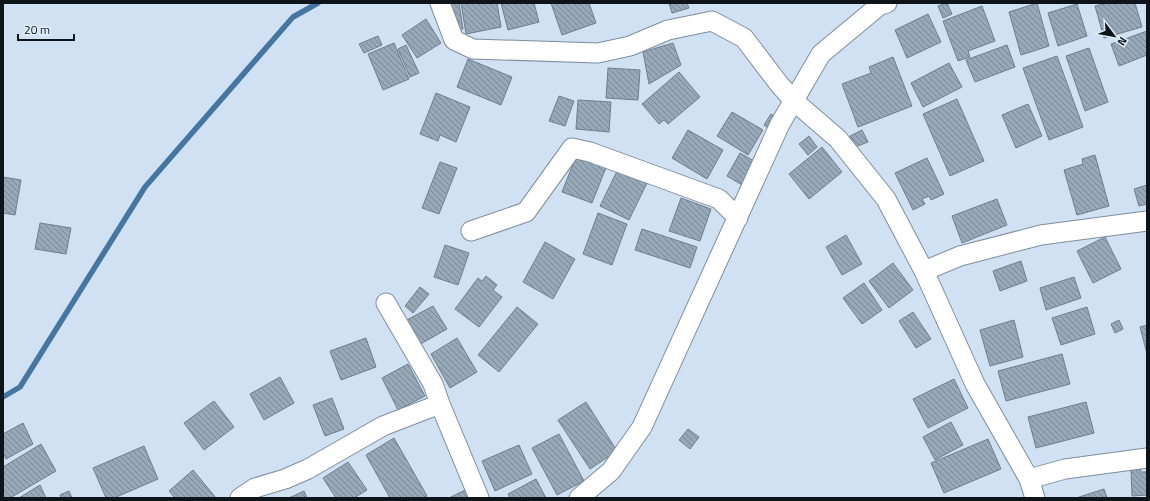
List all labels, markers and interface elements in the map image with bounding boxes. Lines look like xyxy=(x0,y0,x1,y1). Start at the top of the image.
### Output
scale bar xyxy=(18,16,74,42)
north arrow xyxy=(1094,16,1134,56)
text: 20 m xyxy=(24,20,50,39)
text: N xyxy=(1114,34,1131,49)

